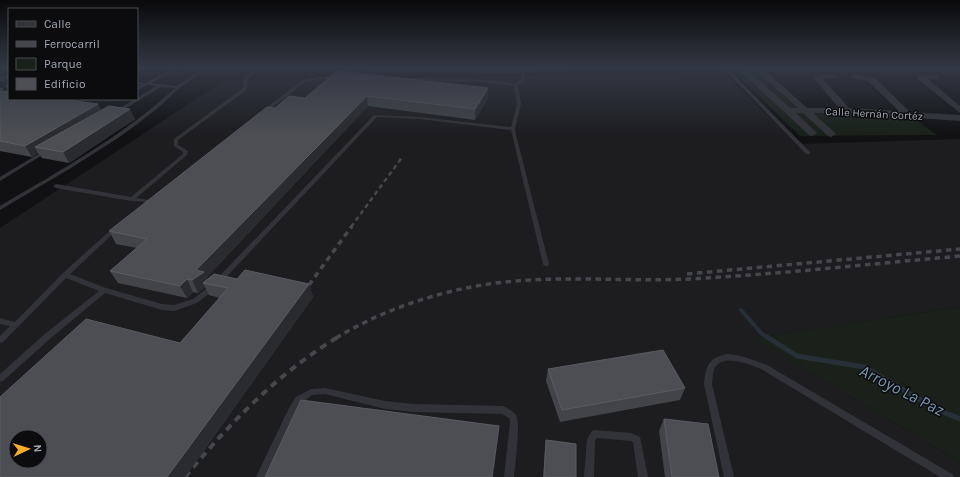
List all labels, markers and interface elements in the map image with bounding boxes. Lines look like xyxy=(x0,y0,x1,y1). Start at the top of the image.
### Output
legend xyxy=(8,8,138,100)
text: Calle xyxy=(44,17,71,31)
text: Ferrocarril xyxy=(44,37,100,51)
text: Parque xyxy=(44,57,82,71)
text: Edificio xyxy=(44,77,85,91)
street label: Calle Hernán Cortéz xyxy=(825,105,923,123)
water label: Arroyo La Paz xyxy=(857,360,948,420)
north arrow xyxy=(8,429,48,469)
text: N xyxy=(31,444,44,453)

